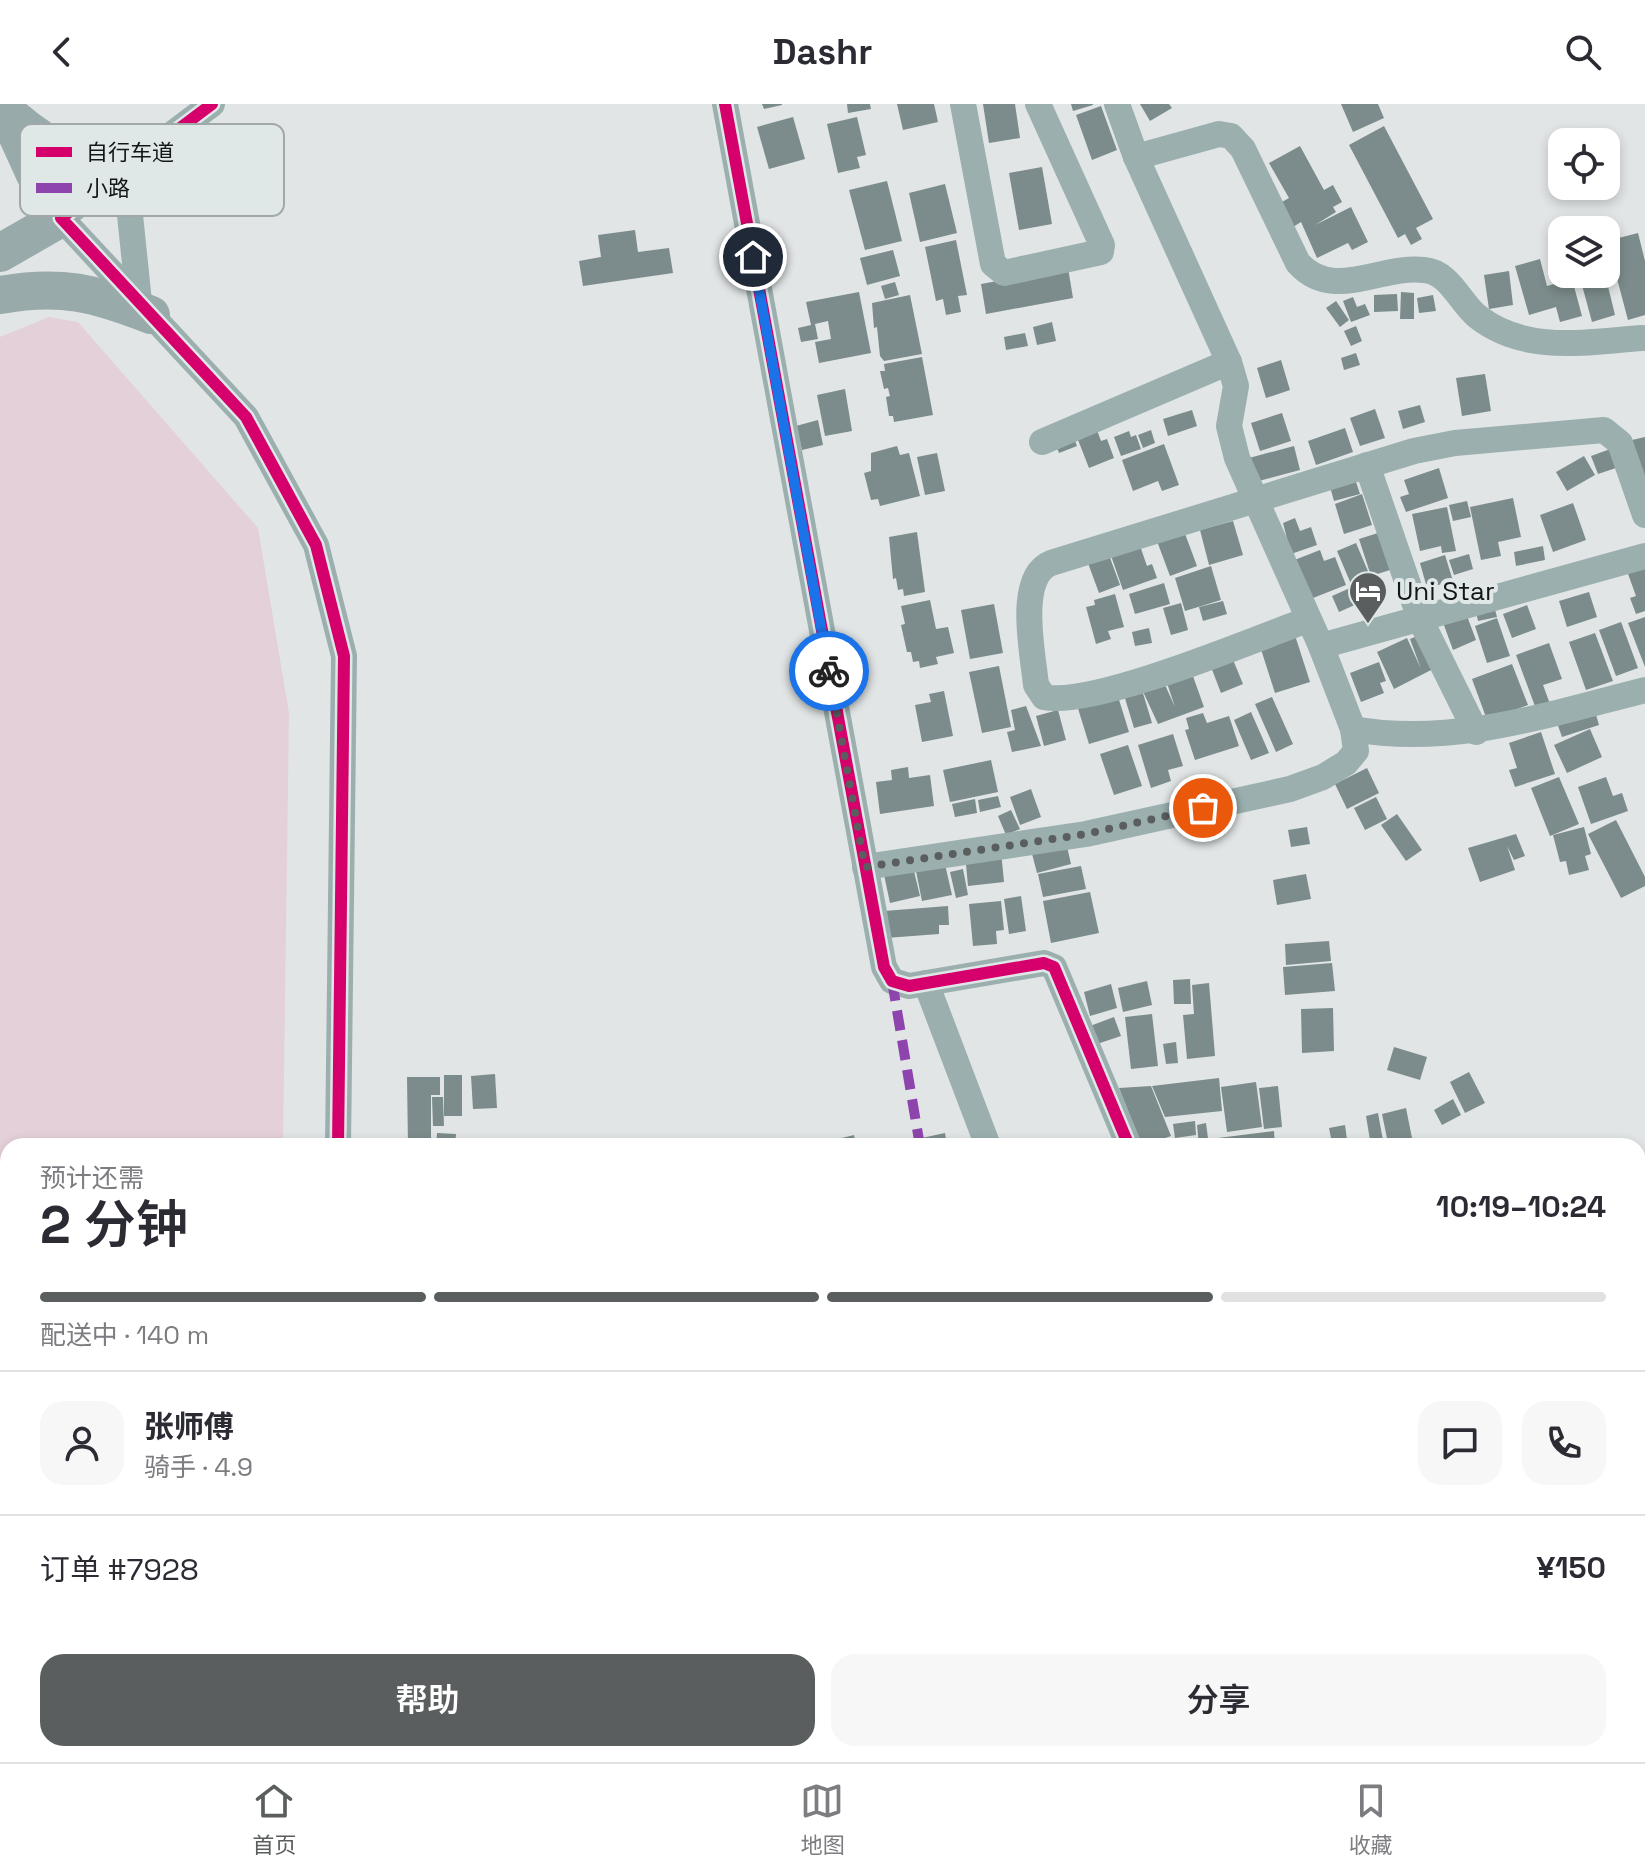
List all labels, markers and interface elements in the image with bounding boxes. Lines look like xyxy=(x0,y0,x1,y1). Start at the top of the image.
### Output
text: Dashr xyxy=(773,29,872,75)
icon: back xyxy=(40,30,84,74)
icon: search xyxy=(1561,30,1605,74)
legend xyxy=(20,124,284,216)
map controls xyxy=(1548,128,1620,288)
button: locate xyxy=(1548,128,1620,200)
text: 自行车道 xyxy=(86,138,174,166)
text: 小路 xyxy=(86,174,130,202)
button: layers xyxy=(1548,216,1620,288)
pin xyxy=(719,223,787,291)
icon: home xyxy=(731,235,775,279)
hotel icon: Uni Star xyxy=(1347,570,1389,625)
place label: Uni Star xyxy=(1396,574,1495,608)
courier xyxy=(789,631,869,711)
icon: bike xyxy=(807,649,851,693)
pin xyxy=(1169,774,1237,842)
icon: bag xyxy=(1181,786,1225,830)
text: 预计还需 xyxy=(40,1161,144,1195)
text: 10:19–10:24 xyxy=(1436,1187,1606,1226)
text: 2 分钟 xyxy=(40,1192,188,1258)
text: 配送中 · 140 m xyxy=(40,1318,209,1352)
button: person xyxy=(40,1401,124,1485)
button: chat xyxy=(1418,1401,1502,1485)
button: phone xyxy=(1522,1401,1606,1485)
text: 张师傅 xyxy=(144,1407,234,1446)
text: 骑手 · 4.9 xyxy=(144,1450,253,1484)
text: ¥150 xyxy=(1536,1548,1606,1587)
text: 订单 #7928 xyxy=(40,1550,199,1589)
button: 帮助 xyxy=(40,1654,815,1746)
button: 分享 xyxy=(831,1654,1606,1746)
tab: 首页 xyxy=(252,1779,296,1859)
tab: 地图 xyxy=(800,1779,845,1859)
tab: 收藏 xyxy=(1349,1779,1393,1859)

